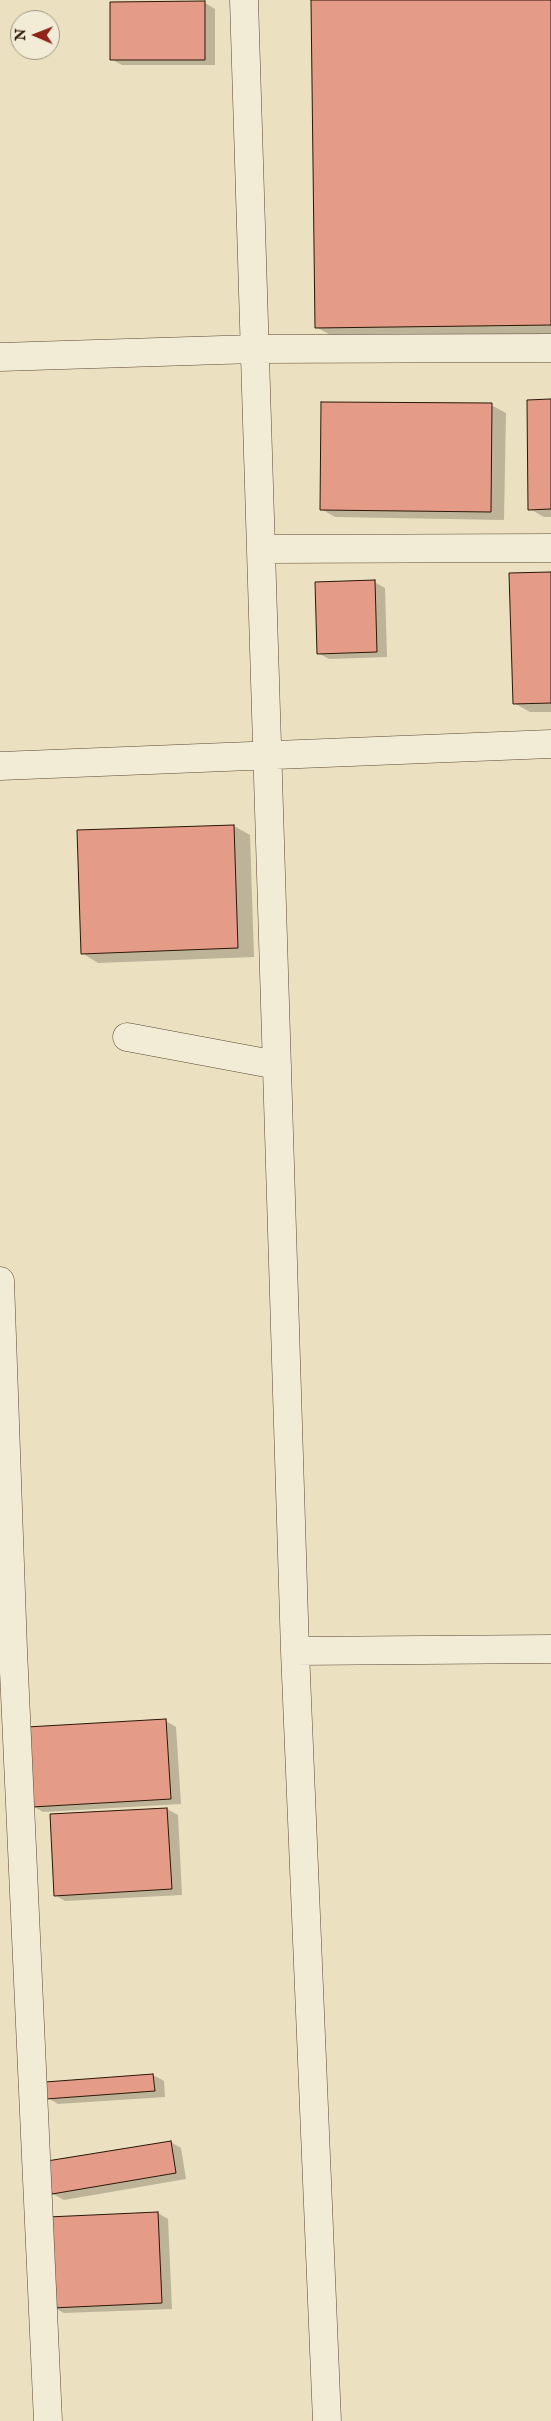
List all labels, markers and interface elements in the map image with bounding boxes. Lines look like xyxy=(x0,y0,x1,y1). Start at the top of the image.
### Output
north arrow xyxy=(10,10,60,60)
text: N xyxy=(12,29,30,41)

